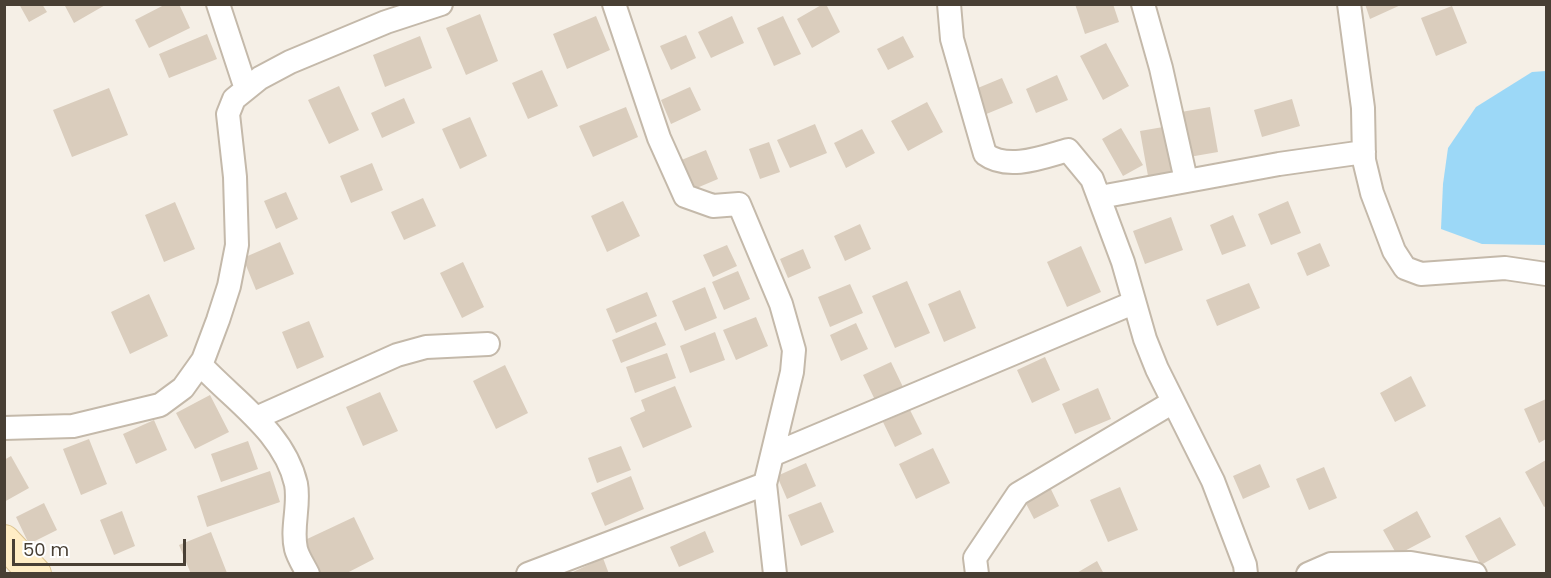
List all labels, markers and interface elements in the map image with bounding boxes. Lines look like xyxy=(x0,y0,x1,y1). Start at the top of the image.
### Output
scale bar xyxy=(15,527,189,565)
text: 50 m xyxy=(23,537,69,562)

